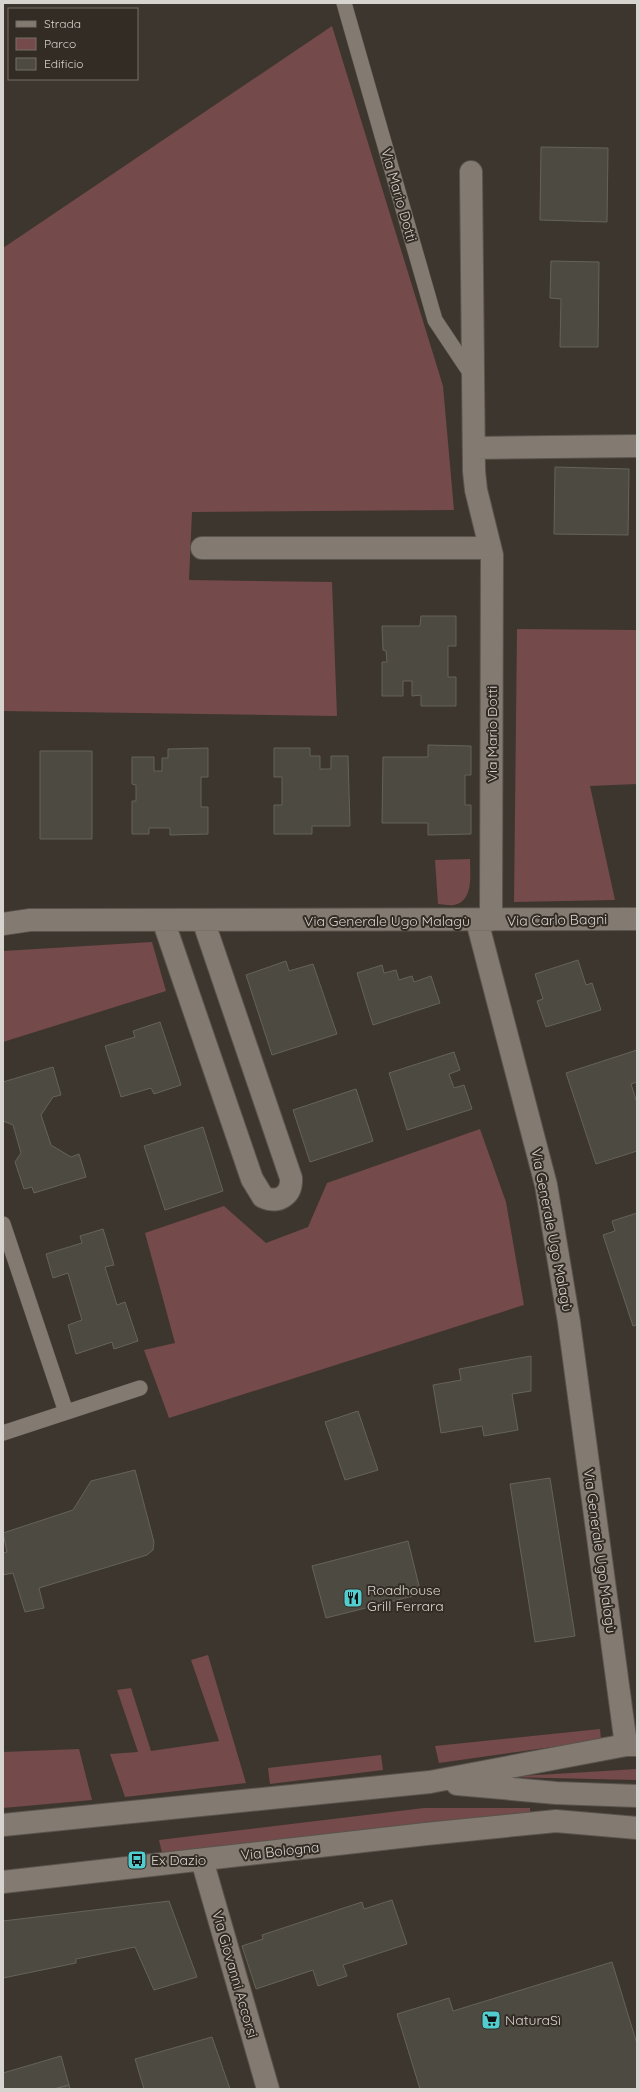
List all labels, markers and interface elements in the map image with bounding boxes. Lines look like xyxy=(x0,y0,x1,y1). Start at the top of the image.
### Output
legend xyxy=(8,8,138,80)
text: Strada xyxy=(44,16,81,31)
text: Parco xyxy=(44,36,76,51)
text: Edificio xyxy=(44,56,84,71)
street label: Via Mario Dotti xyxy=(377,146,421,244)
street label: Via Mario Dotti xyxy=(483,686,501,782)
street label: Via Carlo Bagni xyxy=(507,910,607,930)
street label: Via Generale Ugo Malagù xyxy=(304,912,470,930)
street label: Via Generale Ugo Malagù xyxy=(527,1147,577,1313)
street label: Via Generale Ugo Malagù xyxy=(580,1468,620,1634)
place label: Roadhouse Grill Ferrara xyxy=(367,1581,444,1615)
restaurant icon: Roadhouse Grill Ferrara xyxy=(342,1587,364,1609)
street label: Via Bologna xyxy=(240,1838,320,1864)
bus stop icon: Ex Dazio xyxy=(126,1849,148,1871)
place label: Ex Dazio xyxy=(151,1851,206,1869)
street label: Via Giovanni Accorsi xyxy=(208,1908,262,2040)
supermarket icon: NaturaSì xyxy=(480,2009,502,2031)
place label: NaturaSì xyxy=(505,2011,561,2029)

